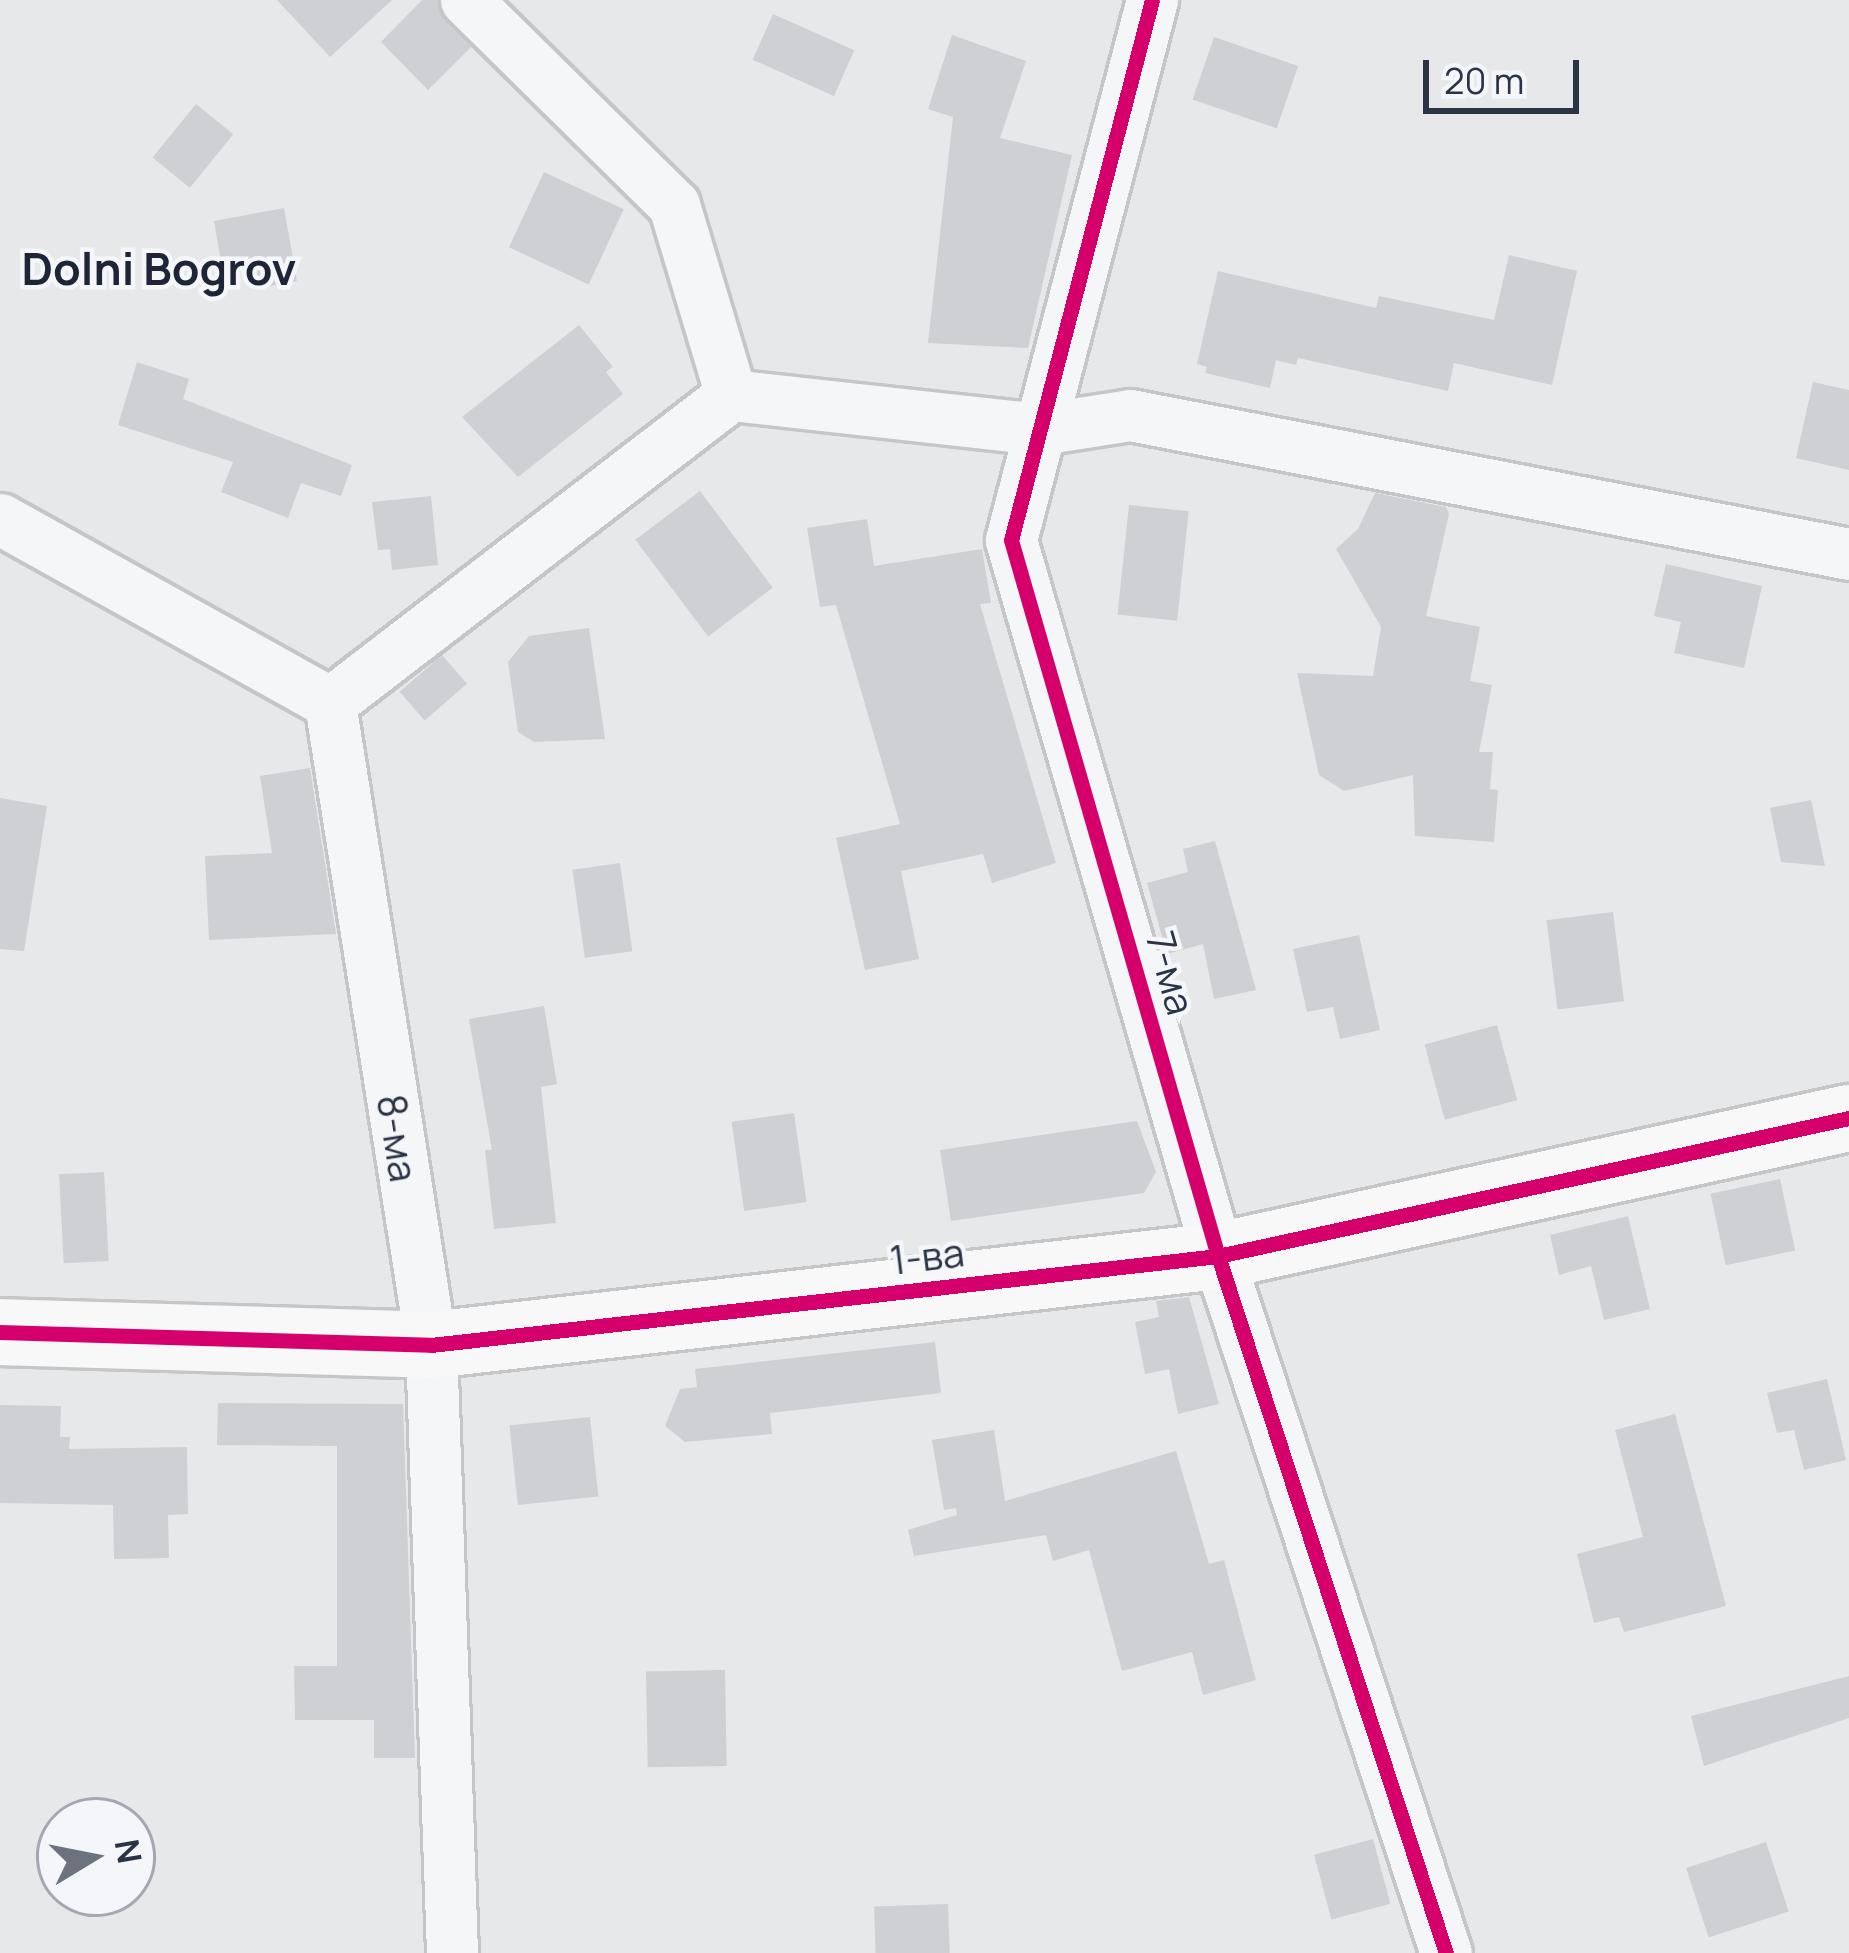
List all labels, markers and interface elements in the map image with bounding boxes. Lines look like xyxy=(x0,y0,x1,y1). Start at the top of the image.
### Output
scale bar xyxy=(1429,36,1585,110)
text: 20 m xyxy=(1444,56,1524,105)
district label: Dolni Bogrov xyxy=(22,242,296,296)
street label: 7-ма xyxy=(1137,926,1205,1020)
street label: 8-ма xyxy=(368,1091,428,1185)
street label: 1-ва xyxy=(887,1228,967,1284)
north arrow xyxy=(36,1797,156,1917)
text: N xyxy=(105,1836,153,1867)

